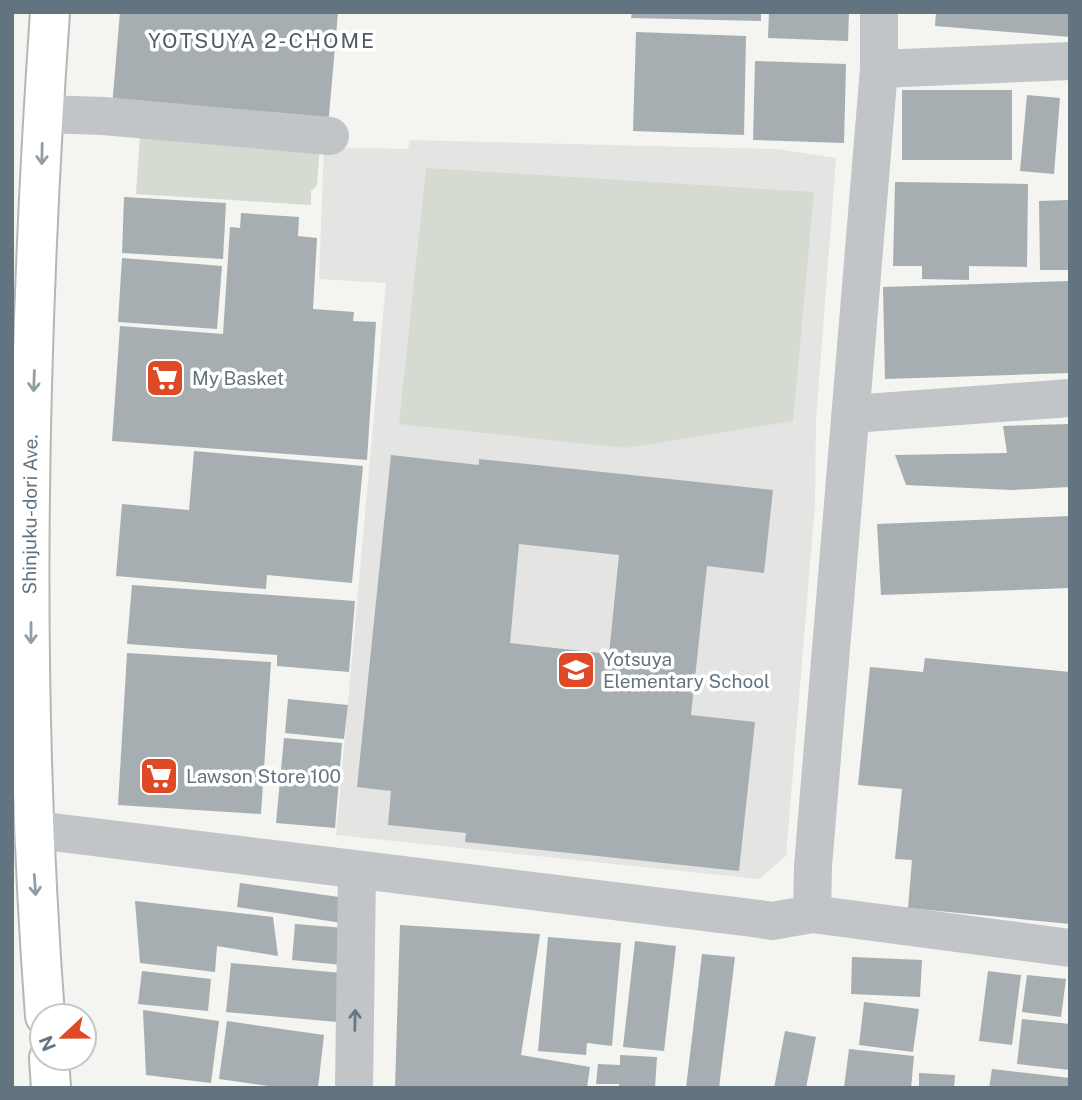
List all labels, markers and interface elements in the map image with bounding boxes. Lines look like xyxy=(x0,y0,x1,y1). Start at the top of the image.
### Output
district label: YOTSUYA 2-CHOME xyxy=(148,28,376,53)
one-way arrow xyxy=(35,142,48,165)
supermarket icon: My Basket xyxy=(144,357,186,399)
place label: My Basket xyxy=(192,367,284,389)
one-way arrow xyxy=(27,369,40,392)
street label: Shinjuku-dori Ave. xyxy=(18,434,42,594)
one-way arrow xyxy=(24,621,38,644)
place label: Yotsuya Elementary School xyxy=(603,648,770,692)
school or university icon: Yotsuya Elementary School xyxy=(555,649,597,691)
supermarket icon: Lawson Store 100 xyxy=(138,755,180,797)
place label: Lawson Store 100 xyxy=(186,765,341,787)
one-way arrow xyxy=(29,873,42,896)
north arrow xyxy=(28,1002,98,1072)
one-way arrow xyxy=(348,1008,362,1031)
text: N xyxy=(34,1032,60,1054)

